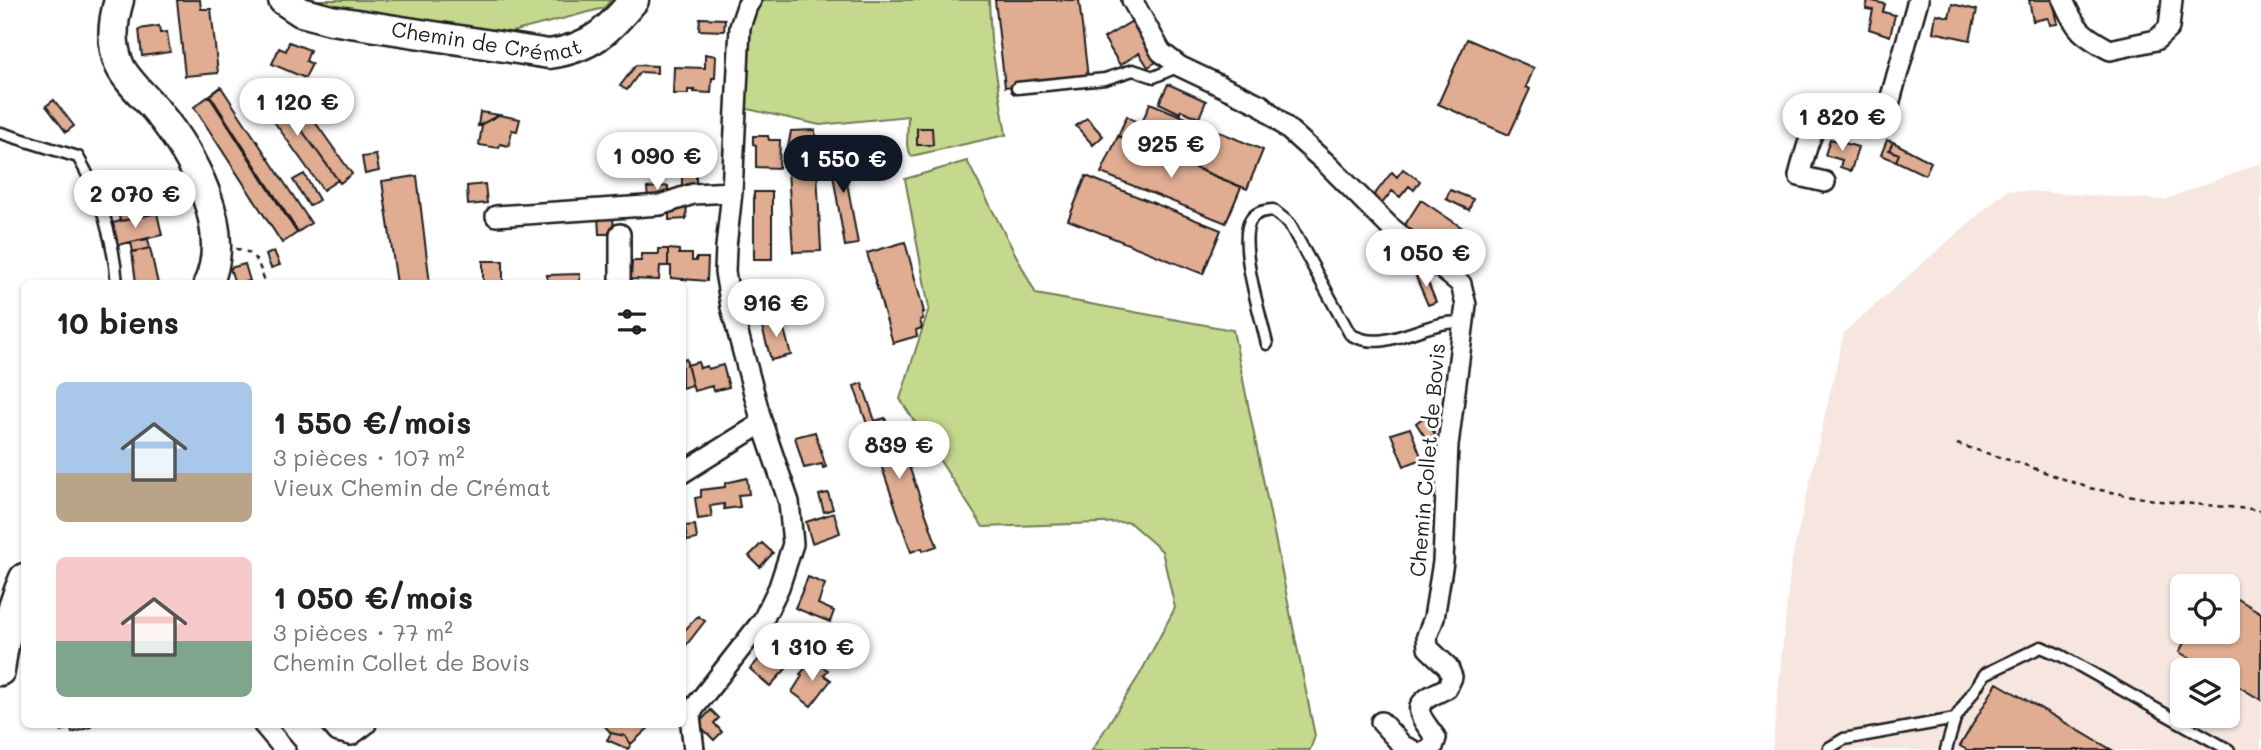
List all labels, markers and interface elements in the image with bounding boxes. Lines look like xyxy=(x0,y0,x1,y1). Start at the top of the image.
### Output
street label: Chemin de Crémat xyxy=(390,15,585,67)
pin: 1 120 € xyxy=(232,78,362,138)
text: 1 120 € xyxy=(255,86,339,116)
pin: 1 820 € xyxy=(1777,94,1907,153)
text: 1 820 € xyxy=(1798,101,1886,131)
pin: 925 € xyxy=(1122,120,1220,180)
text: 925 € xyxy=(1137,128,1205,158)
pin: 1 090 € xyxy=(592,132,722,192)
pin: 1 550 € xyxy=(778,136,908,195)
text: 1 090 € xyxy=(613,140,701,170)
text: 1 550 € xyxy=(799,143,887,173)
pin: 2 070 € xyxy=(70,170,200,230)
text: 2 070 € xyxy=(90,178,180,208)
pin: 1 050 € xyxy=(1361,230,1491,289)
text: 1 050 € xyxy=(1382,237,1470,267)
pin: 916 € xyxy=(727,280,825,339)
text: 916 € xyxy=(744,287,808,317)
text: 10 biens xyxy=(56,302,179,342)
icon: filters xyxy=(613,303,651,341)
street label: Chemin Collet de Bovis xyxy=(1403,342,1450,578)
text: 1 550 €/mois xyxy=(273,402,471,442)
icon: home xyxy=(112,410,196,494)
pin: 839 € xyxy=(850,421,948,481)
text: 839 € xyxy=(865,429,933,459)
text: 3 pièces · 107 m² xyxy=(273,442,465,472)
text: Vieux Chemin de Crémat xyxy=(273,472,551,502)
map controls xyxy=(2170,574,2240,728)
button: locate xyxy=(2170,574,2240,644)
text: 1 050 €/mois xyxy=(273,577,473,617)
icon: home xyxy=(112,585,196,669)
text: 3 pièces · 77 m² xyxy=(273,617,453,647)
pin: 1 310 € xyxy=(747,624,877,683)
text: 1 310 € xyxy=(770,631,854,661)
text: Chemin Collet de Bovis xyxy=(273,647,530,677)
button: layers xyxy=(2170,658,2240,728)

